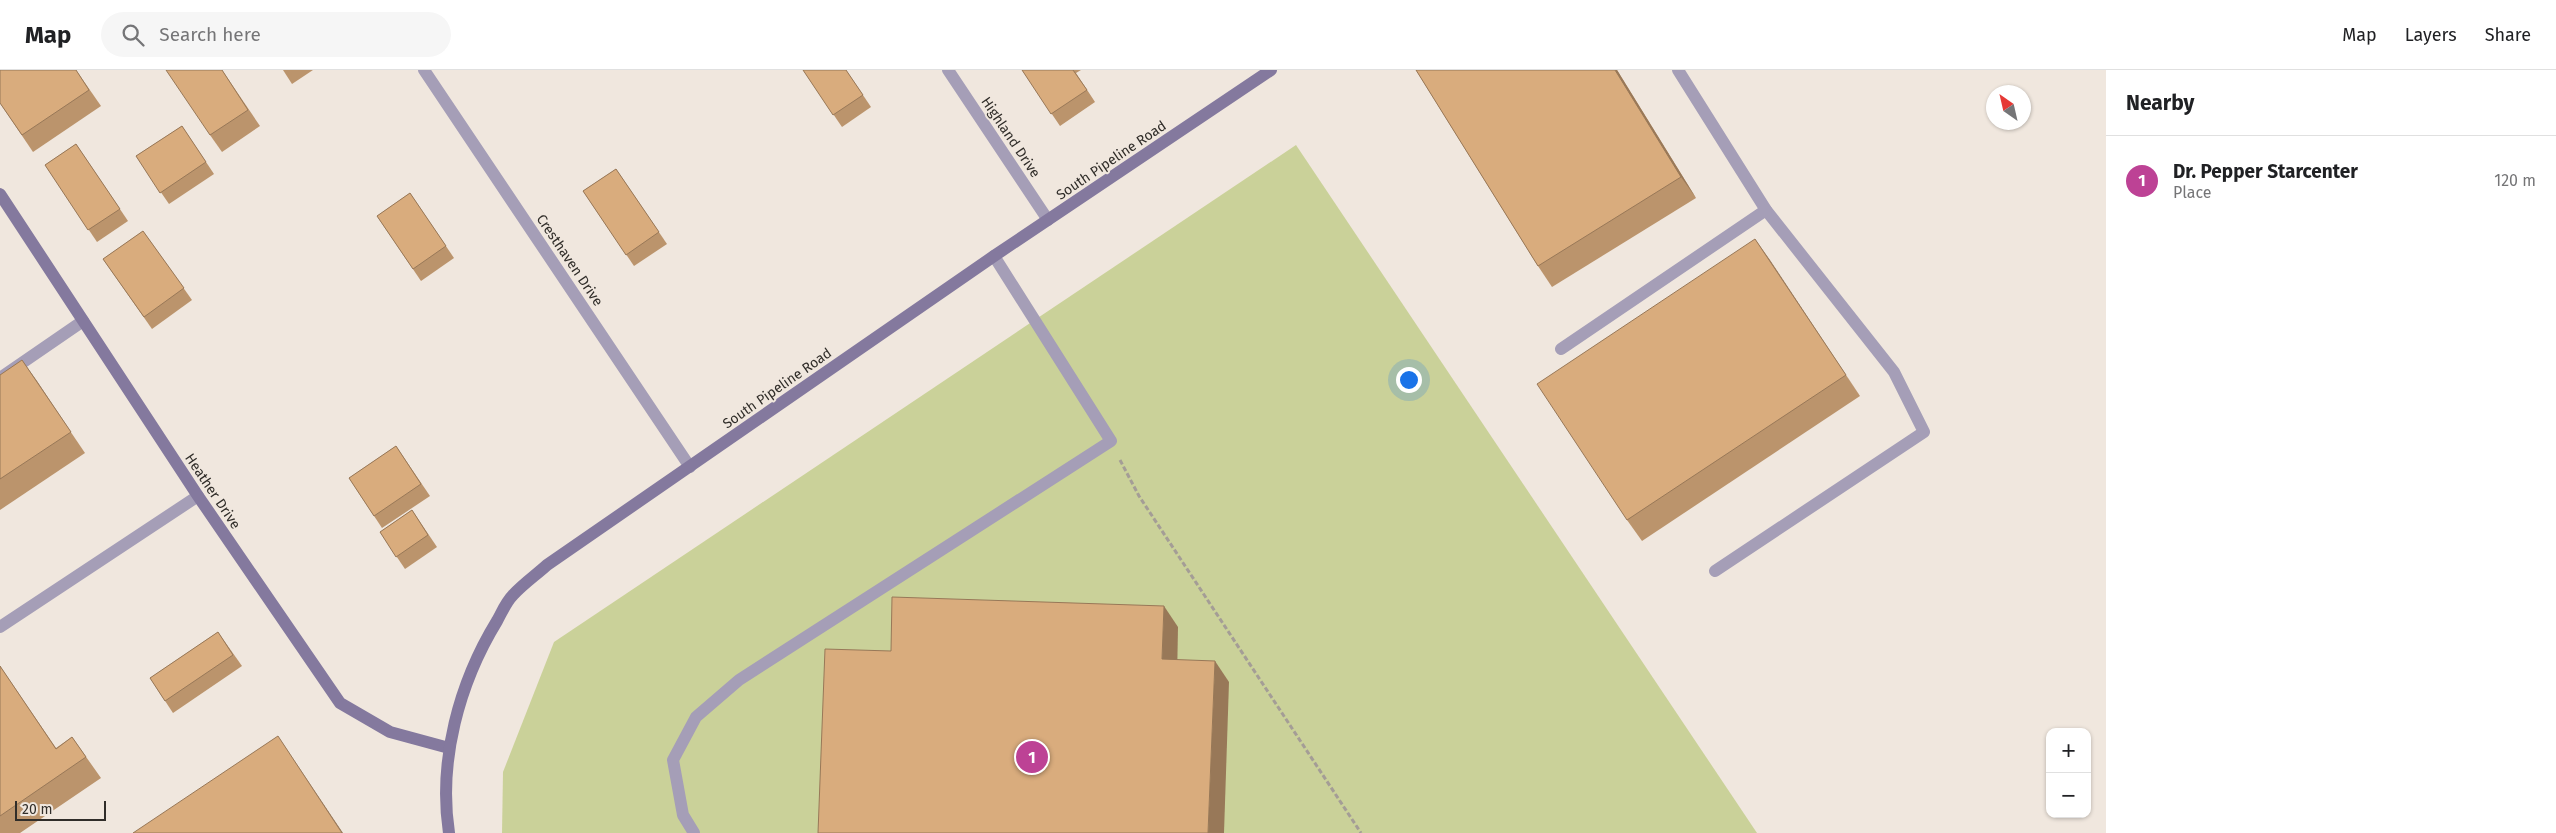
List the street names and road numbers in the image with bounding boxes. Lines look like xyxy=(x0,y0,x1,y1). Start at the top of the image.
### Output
street label: Highland Drive xyxy=(977,94,1044,181)
street label: South Pipeline Road xyxy=(1053,117,1169,203)
street label: Cresthaven Drive xyxy=(533,211,606,309)
street label: South Pipeline Road xyxy=(720,345,835,432)
street label: Heather Drive xyxy=(181,450,244,532)

